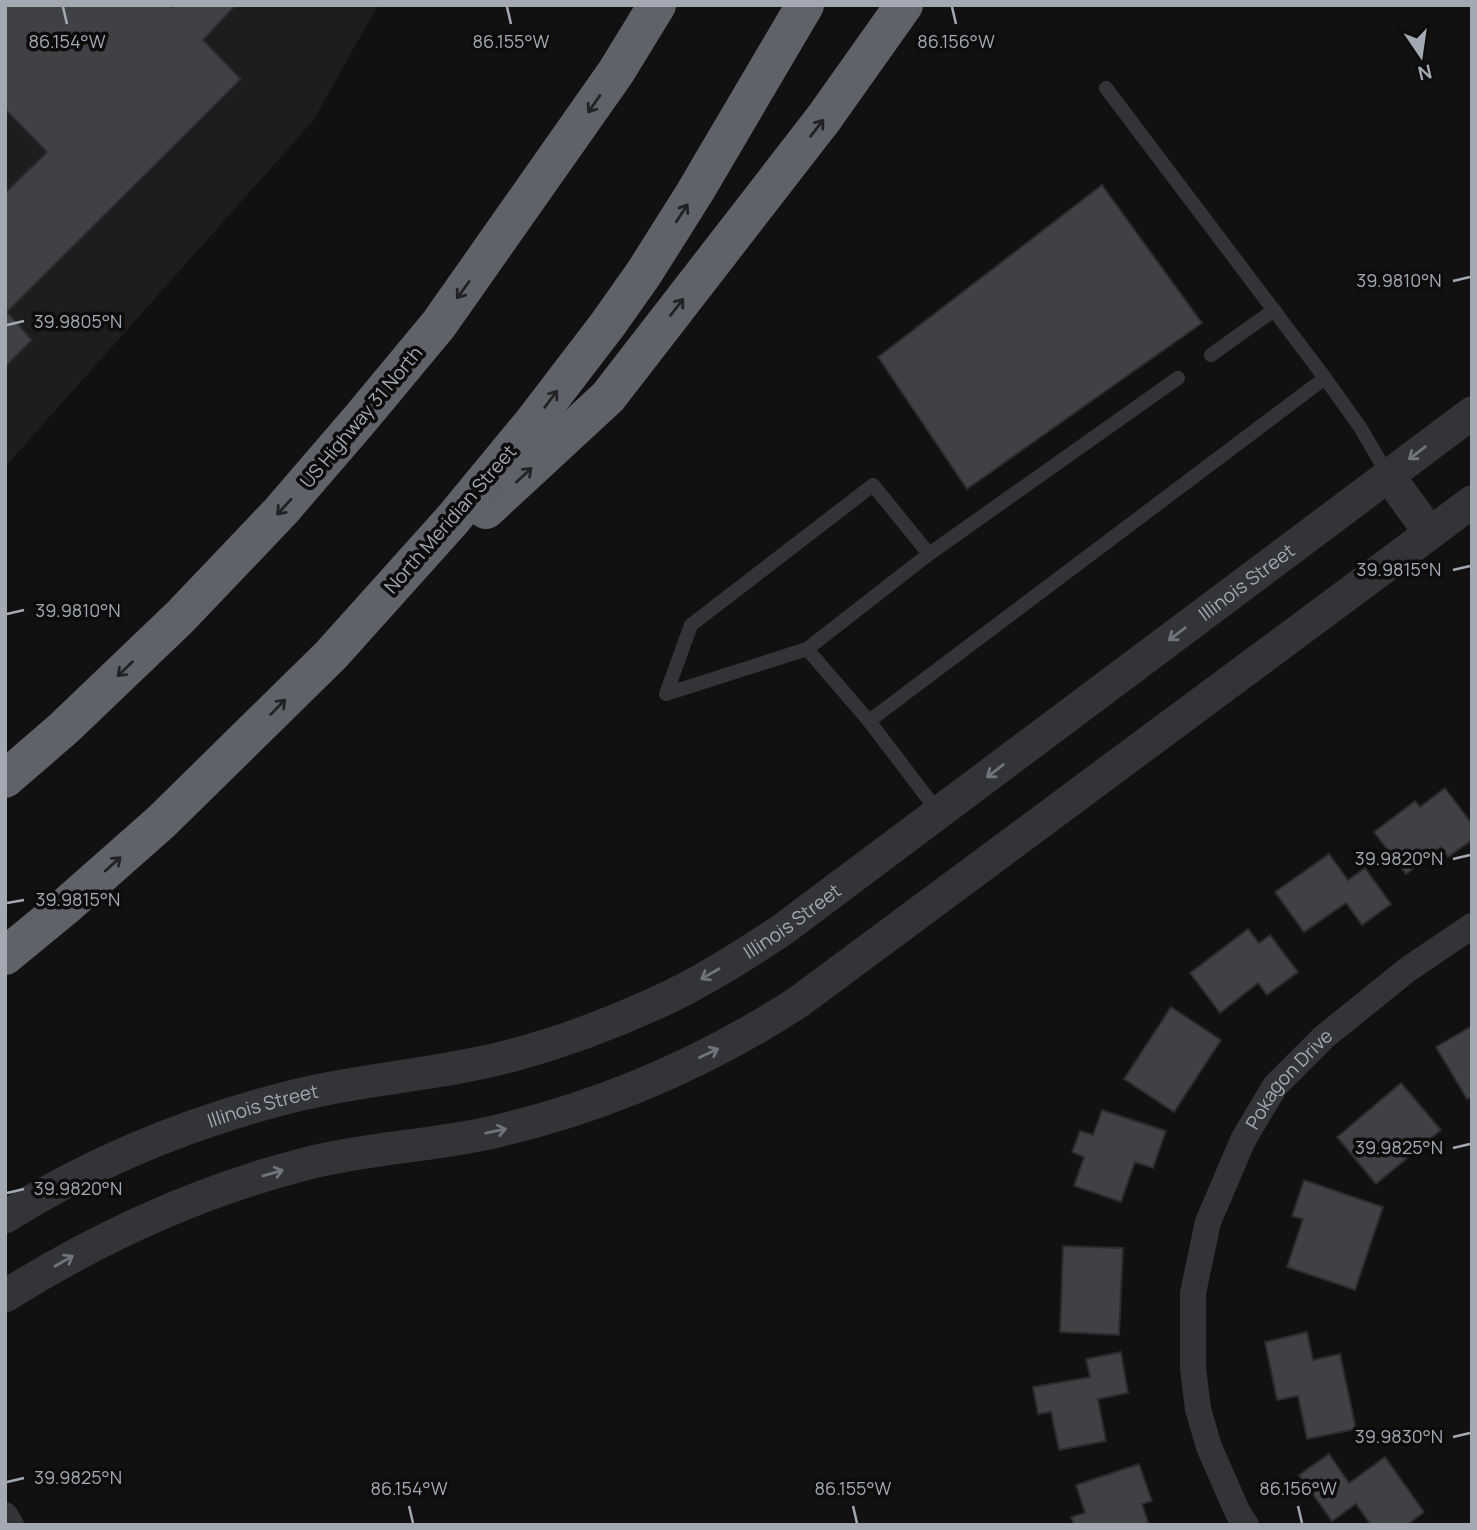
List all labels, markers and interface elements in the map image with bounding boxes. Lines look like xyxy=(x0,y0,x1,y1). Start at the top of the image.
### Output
north arrow xyxy=(1386,21,1456,91)
text: 86.154°W xyxy=(29,29,106,53)
text: 86.155°W xyxy=(473,29,550,53)
text: 86.156°W xyxy=(917,29,995,53)
text: N xyxy=(1415,58,1434,87)
one-way arrow xyxy=(587,94,601,113)
one-way arrow xyxy=(809,119,824,137)
one-way arrow xyxy=(675,204,689,223)
text: 39.9810°N xyxy=(1356,268,1442,292)
one-way arrow xyxy=(456,280,470,299)
one-way arrow xyxy=(670,299,685,317)
text: 39.9805°N xyxy=(34,309,122,333)
street label: US Highway 31 North xyxy=(294,341,428,493)
one-way arrow xyxy=(543,389,558,408)
street label: North Meridian Street xyxy=(378,439,522,599)
one-way arrow xyxy=(1408,446,1427,461)
one-way arrow xyxy=(515,466,532,483)
one-way arrow xyxy=(276,497,292,515)
street label: Illinois Street xyxy=(1193,537,1300,627)
text: 39.9815°N xyxy=(1357,557,1441,581)
text: 39.9810°N xyxy=(35,598,121,622)
one-way arrow xyxy=(1168,627,1186,642)
one-way arrow xyxy=(117,661,134,678)
one-way arrow xyxy=(269,699,286,716)
one-way arrow xyxy=(986,764,1005,779)
text: 39.9820°N xyxy=(1355,846,1443,870)
one-way arrow xyxy=(104,856,122,872)
street label: Illinois Street xyxy=(738,877,846,965)
text: 39.9815°N xyxy=(36,887,120,911)
one-way arrow xyxy=(701,968,721,982)
street label: Pokagon Drive xyxy=(1239,1022,1338,1134)
one-way arrow xyxy=(698,1046,719,1060)
street label: Illinois Street xyxy=(204,1078,321,1134)
one-way arrow xyxy=(484,1124,507,1138)
text: 39.9825°N xyxy=(1355,1135,1443,1159)
one-way arrow xyxy=(262,1165,284,1178)
text: 39.9820°N xyxy=(34,1176,122,1200)
one-way arrow xyxy=(53,1254,73,1268)
text: 39.9830°N xyxy=(1355,1424,1443,1448)
text: 39.9825°N xyxy=(34,1465,122,1489)
text: 86.154°W xyxy=(371,1476,448,1500)
text: 86.155°W xyxy=(815,1476,892,1500)
text: 86.156°W xyxy=(1259,1476,1337,1500)

